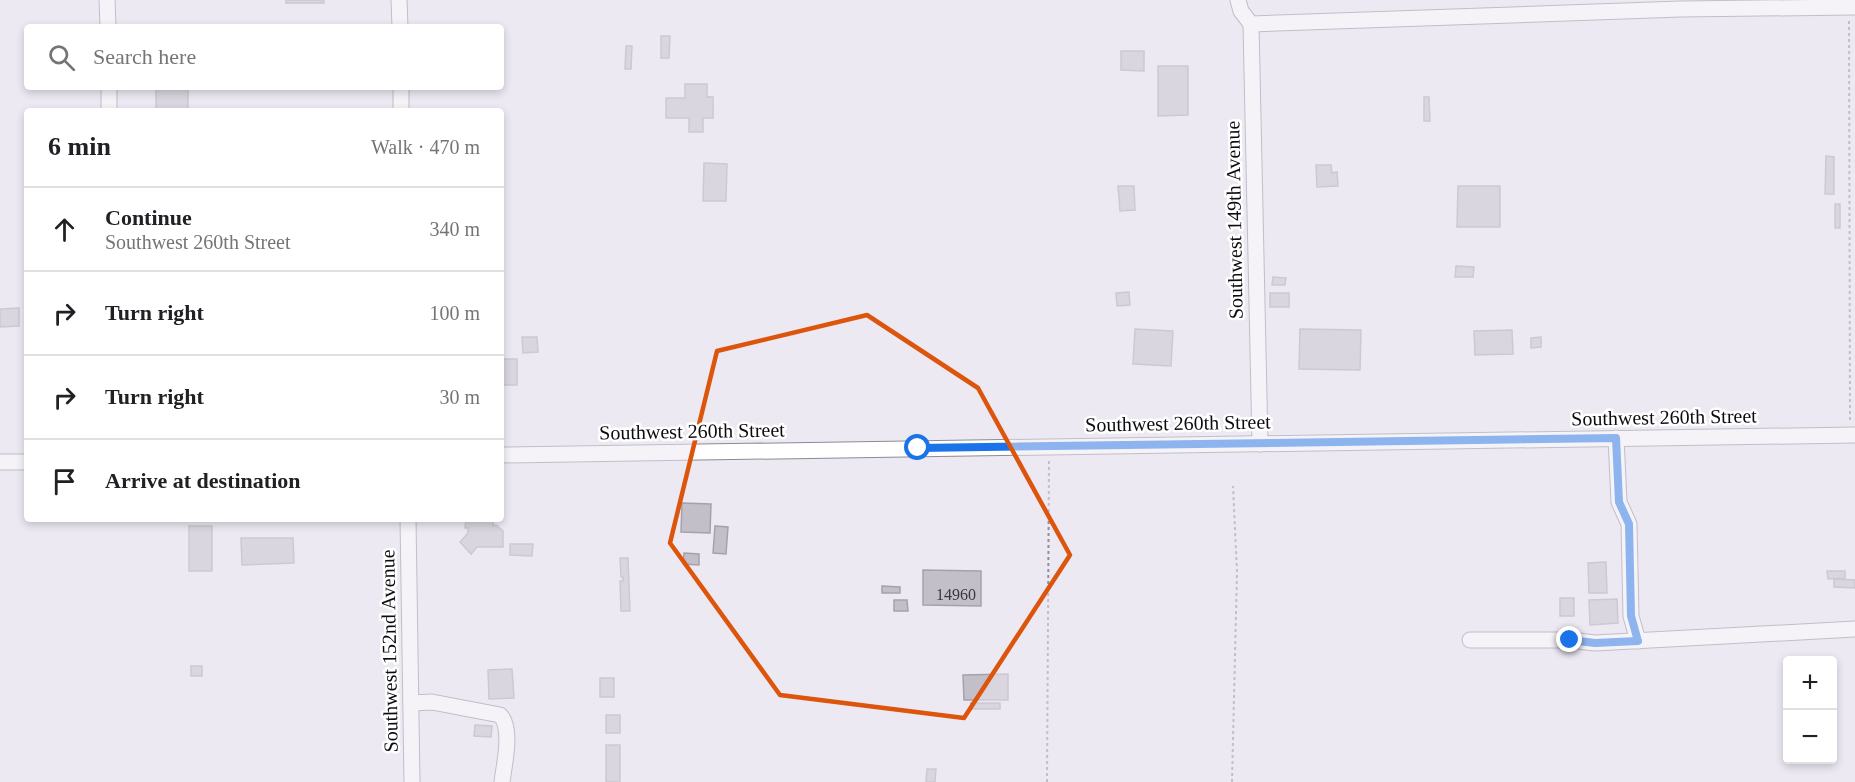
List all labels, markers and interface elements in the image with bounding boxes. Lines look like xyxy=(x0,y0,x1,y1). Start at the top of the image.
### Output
search box xyxy=(24,24,504,90)
icon: search xyxy=(45,41,78,74)
text: Search here xyxy=(93,44,196,69)
street label: Southwest 149th Avenue xyxy=(1221,120,1247,319)
text: 6 min xyxy=(48,132,111,161)
text: Walk · 470 m xyxy=(371,136,480,158)
text: Continue xyxy=(105,205,192,230)
icon: ahead xyxy=(48,213,81,246)
text: 340 m xyxy=(429,218,480,240)
text: Southwest 260th Street xyxy=(105,231,291,253)
icon: right xyxy=(48,297,81,330)
text: Turn right xyxy=(105,300,204,325)
text: 100 m xyxy=(429,302,480,324)
icon: right xyxy=(48,381,81,414)
text: Turn right xyxy=(105,384,204,409)
text: 30 m xyxy=(439,386,480,408)
street label: Southwest 260th Street xyxy=(1571,404,1757,430)
street label: Southwest 260th Street xyxy=(1085,410,1271,436)
street label: Southwest 260th Street xyxy=(599,418,785,444)
route start xyxy=(904,434,930,460)
icon: arrive xyxy=(48,465,81,498)
text: Arrive at destination xyxy=(105,468,301,493)
street label: Southwest 152nd Avenue xyxy=(376,549,402,753)
house number: 14960 xyxy=(936,586,976,603)
route end xyxy=(1556,626,1582,652)
map controls xyxy=(1783,656,1837,764)
button: + xyxy=(1783,656,1837,710)
button: − xyxy=(1783,710,1837,764)

